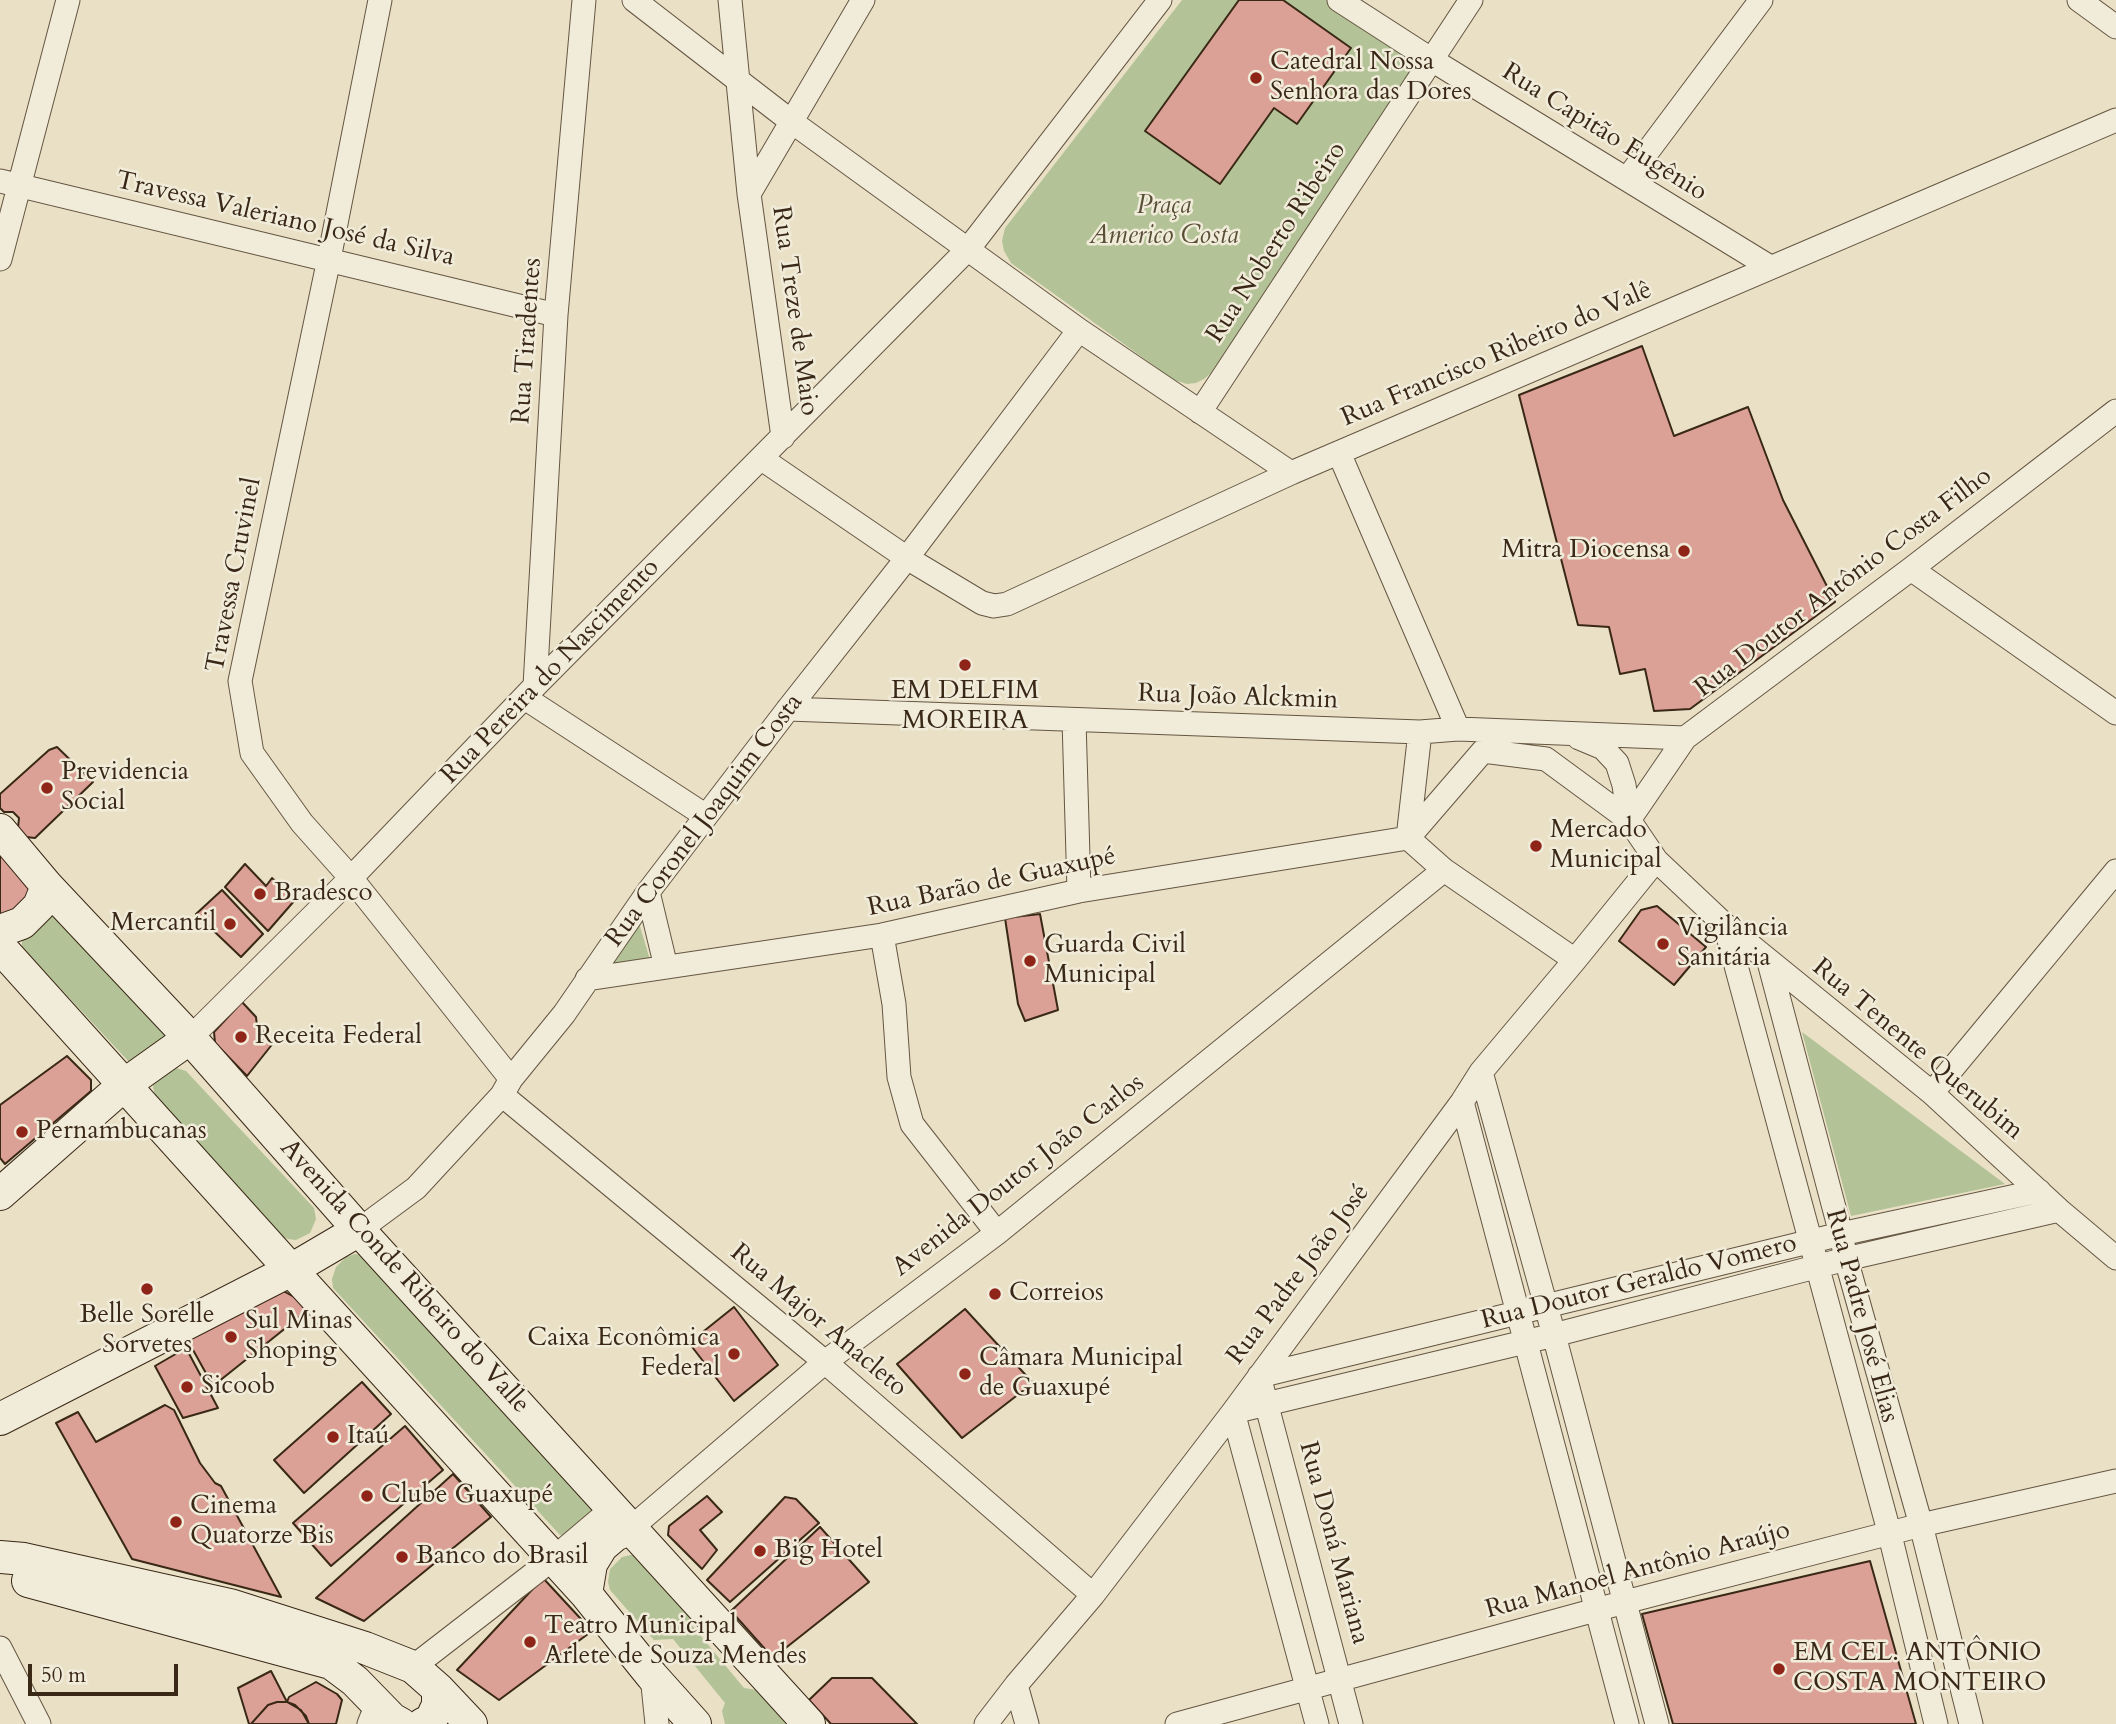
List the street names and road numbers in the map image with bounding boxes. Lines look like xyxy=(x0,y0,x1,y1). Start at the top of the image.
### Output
street label: Rua Capitão Eugênio xyxy=(1496,57,1712,209)
street label: Rua Noberto Ribeiro xyxy=(1200,137,1354,349)
street label: Travessa Valeriano José da Silva xyxy=(113,166,457,274)
street label: Rua Treze de Maio xyxy=(764,204,824,418)
street label: Rua Tiradentes xyxy=(507,257,549,425)
street label: Rua Francisco Ribeiro do Valê xyxy=(1337,275,1657,435)
street label: Rua Doutor Antônio Costa Filho xyxy=(1689,461,1999,705)
street label: Travessa Cruvinel xyxy=(201,475,269,675)
street label: Rua Pereira do Nascimento xyxy=(435,553,667,791)
street label: Rua João Alckmin xyxy=(1137,679,1339,717)
street label: Rua Coronel Joaquim Costa xyxy=(600,688,810,954)
street label: Rua Barão de Guaxupé xyxy=(865,841,1119,925)
street label: Rua Tenente Querubim xyxy=(1805,953,2029,1147)
street label: Avenida Doutor João Carlos xyxy=(887,1068,1151,1284)
street label: Avenida Conde Ribeiro do Valle xyxy=(273,1133,535,1421)
street label: Rua Padre João José xyxy=(1221,1179,1377,1371)
street label: Rua Padre José Elias xyxy=(1818,1206,1904,1426)
street label: Rua Doutor Geraldo Vomero xyxy=(1478,1229,1800,1337)
street label: Rua Major Anacleto xyxy=(723,1238,913,1404)
street label: Rua Doná Mariana xyxy=(1291,1438,1375,1648)
street label: Rua Manoel Antônio Araújo xyxy=(1482,1515,1794,1627)

